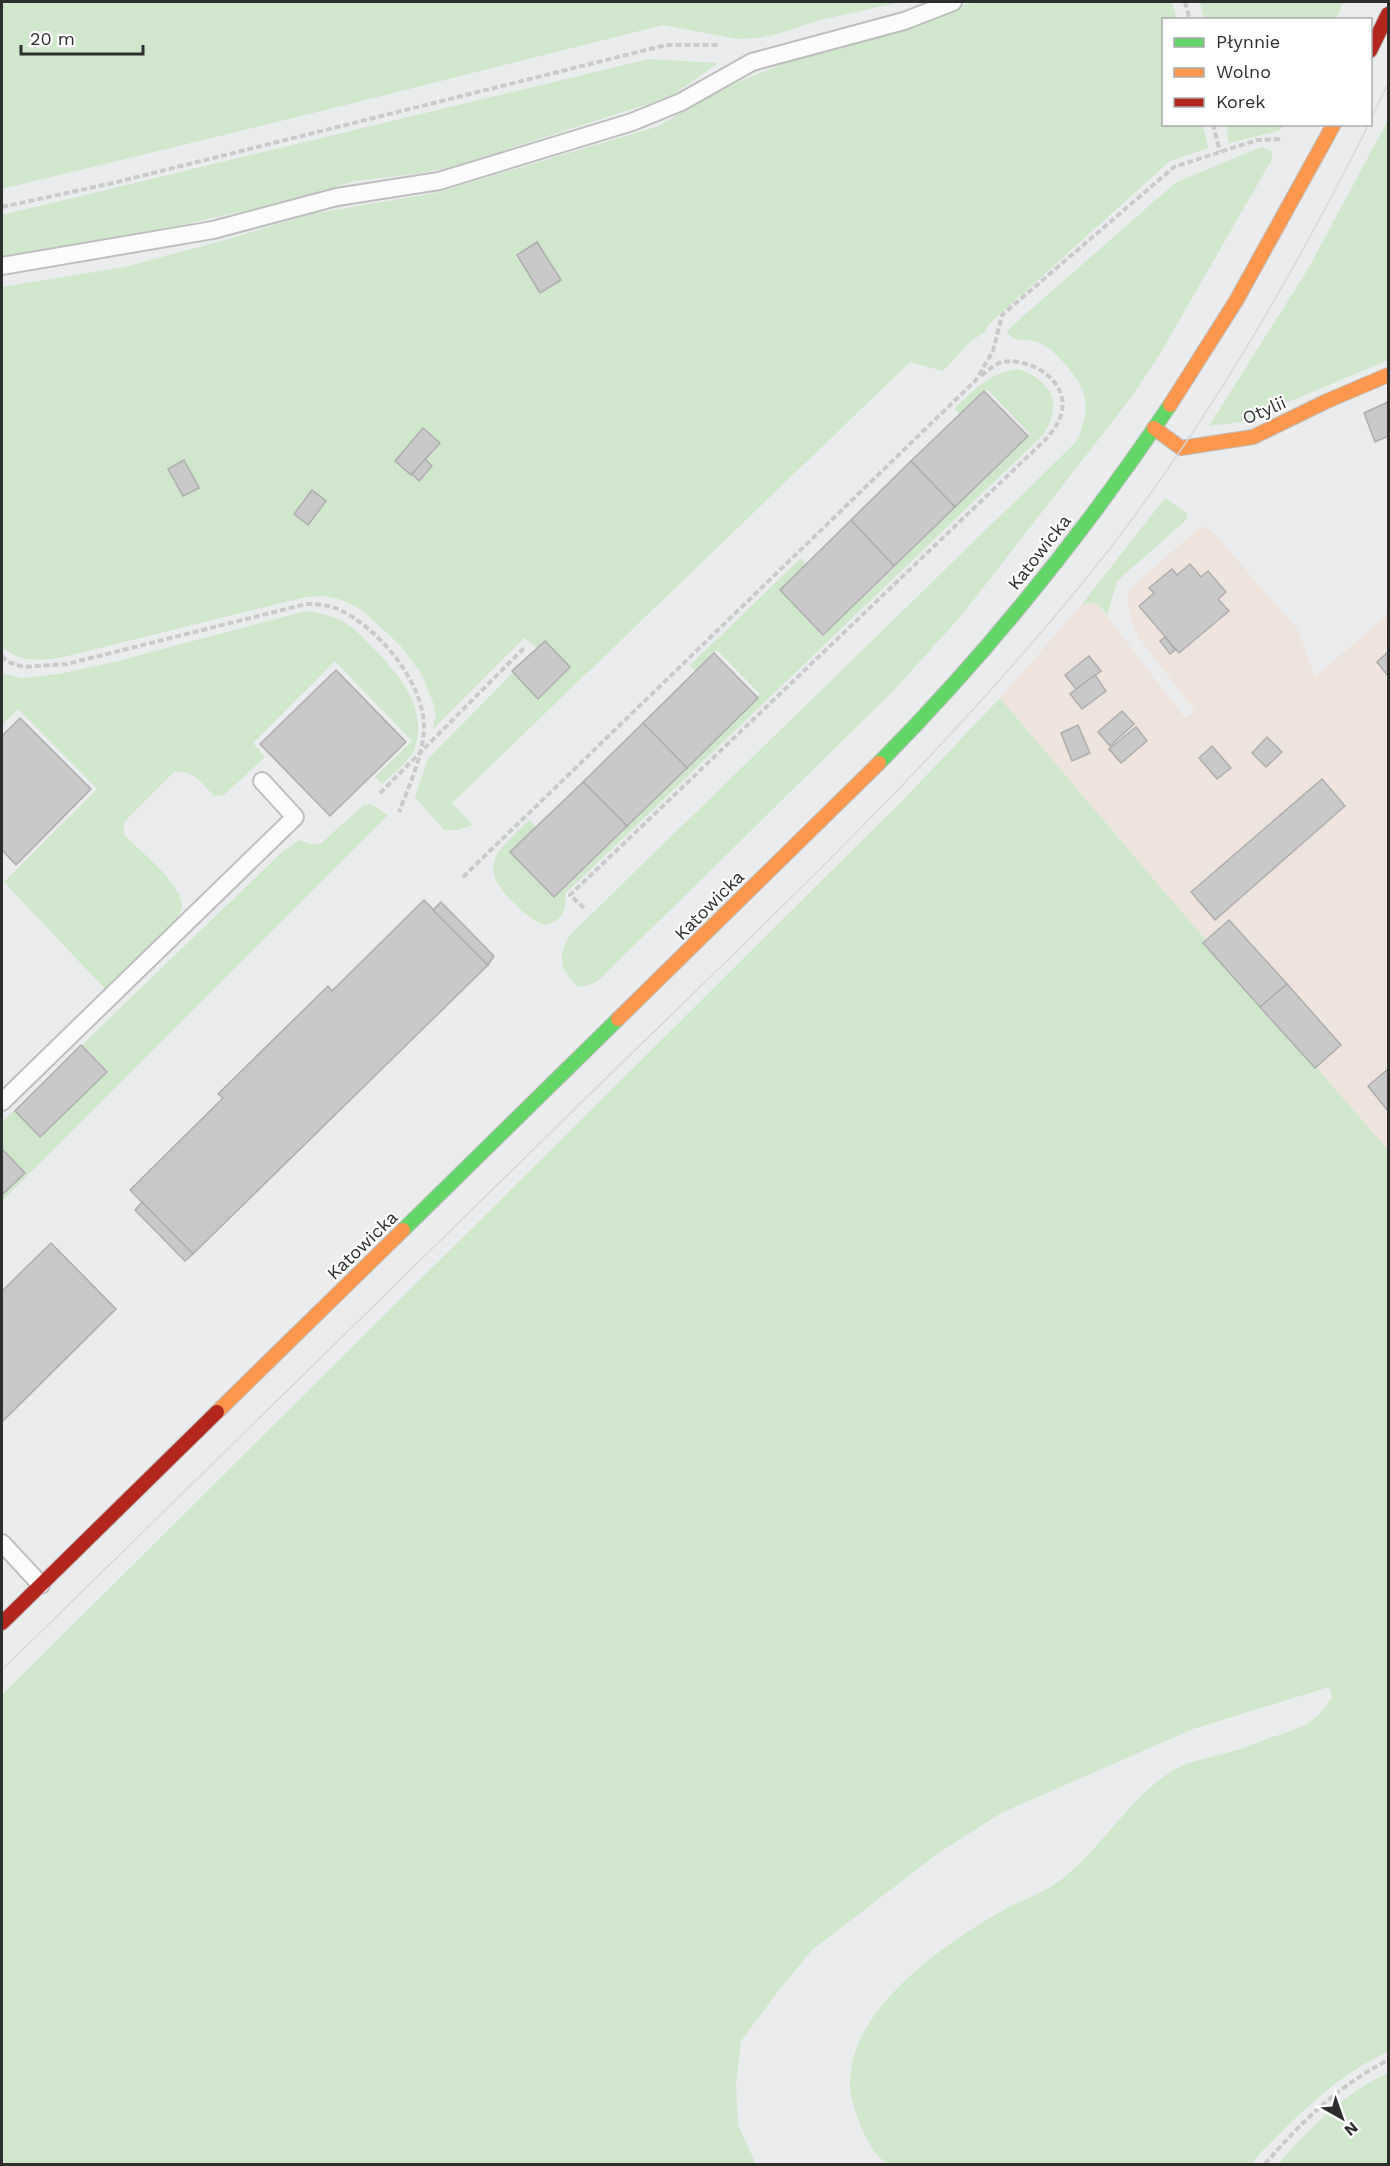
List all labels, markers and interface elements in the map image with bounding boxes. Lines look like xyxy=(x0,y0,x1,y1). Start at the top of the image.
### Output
scale bar xyxy=(21,18,142,56)
legend xyxy=(1162,18,1372,126)
text: 20 m xyxy=(30,28,75,49)
text: Płynnie xyxy=(1216,31,1280,52)
text: Wolno xyxy=(1216,61,1271,82)
text: Korek xyxy=(1216,91,1266,112)
street label: Otylii xyxy=(1239,391,1289,429)
street label: Katowicka xyxy=(1003,510,1075,594)
street label: Katowicka xyxy=(670,866,748,944)
street label: Katowicka xyxy=(322,1206,402,1284)
north arrow xyxy=(1312,2088,1372,2148)
text: N xyxy=(1341,2118,1362,2140)

